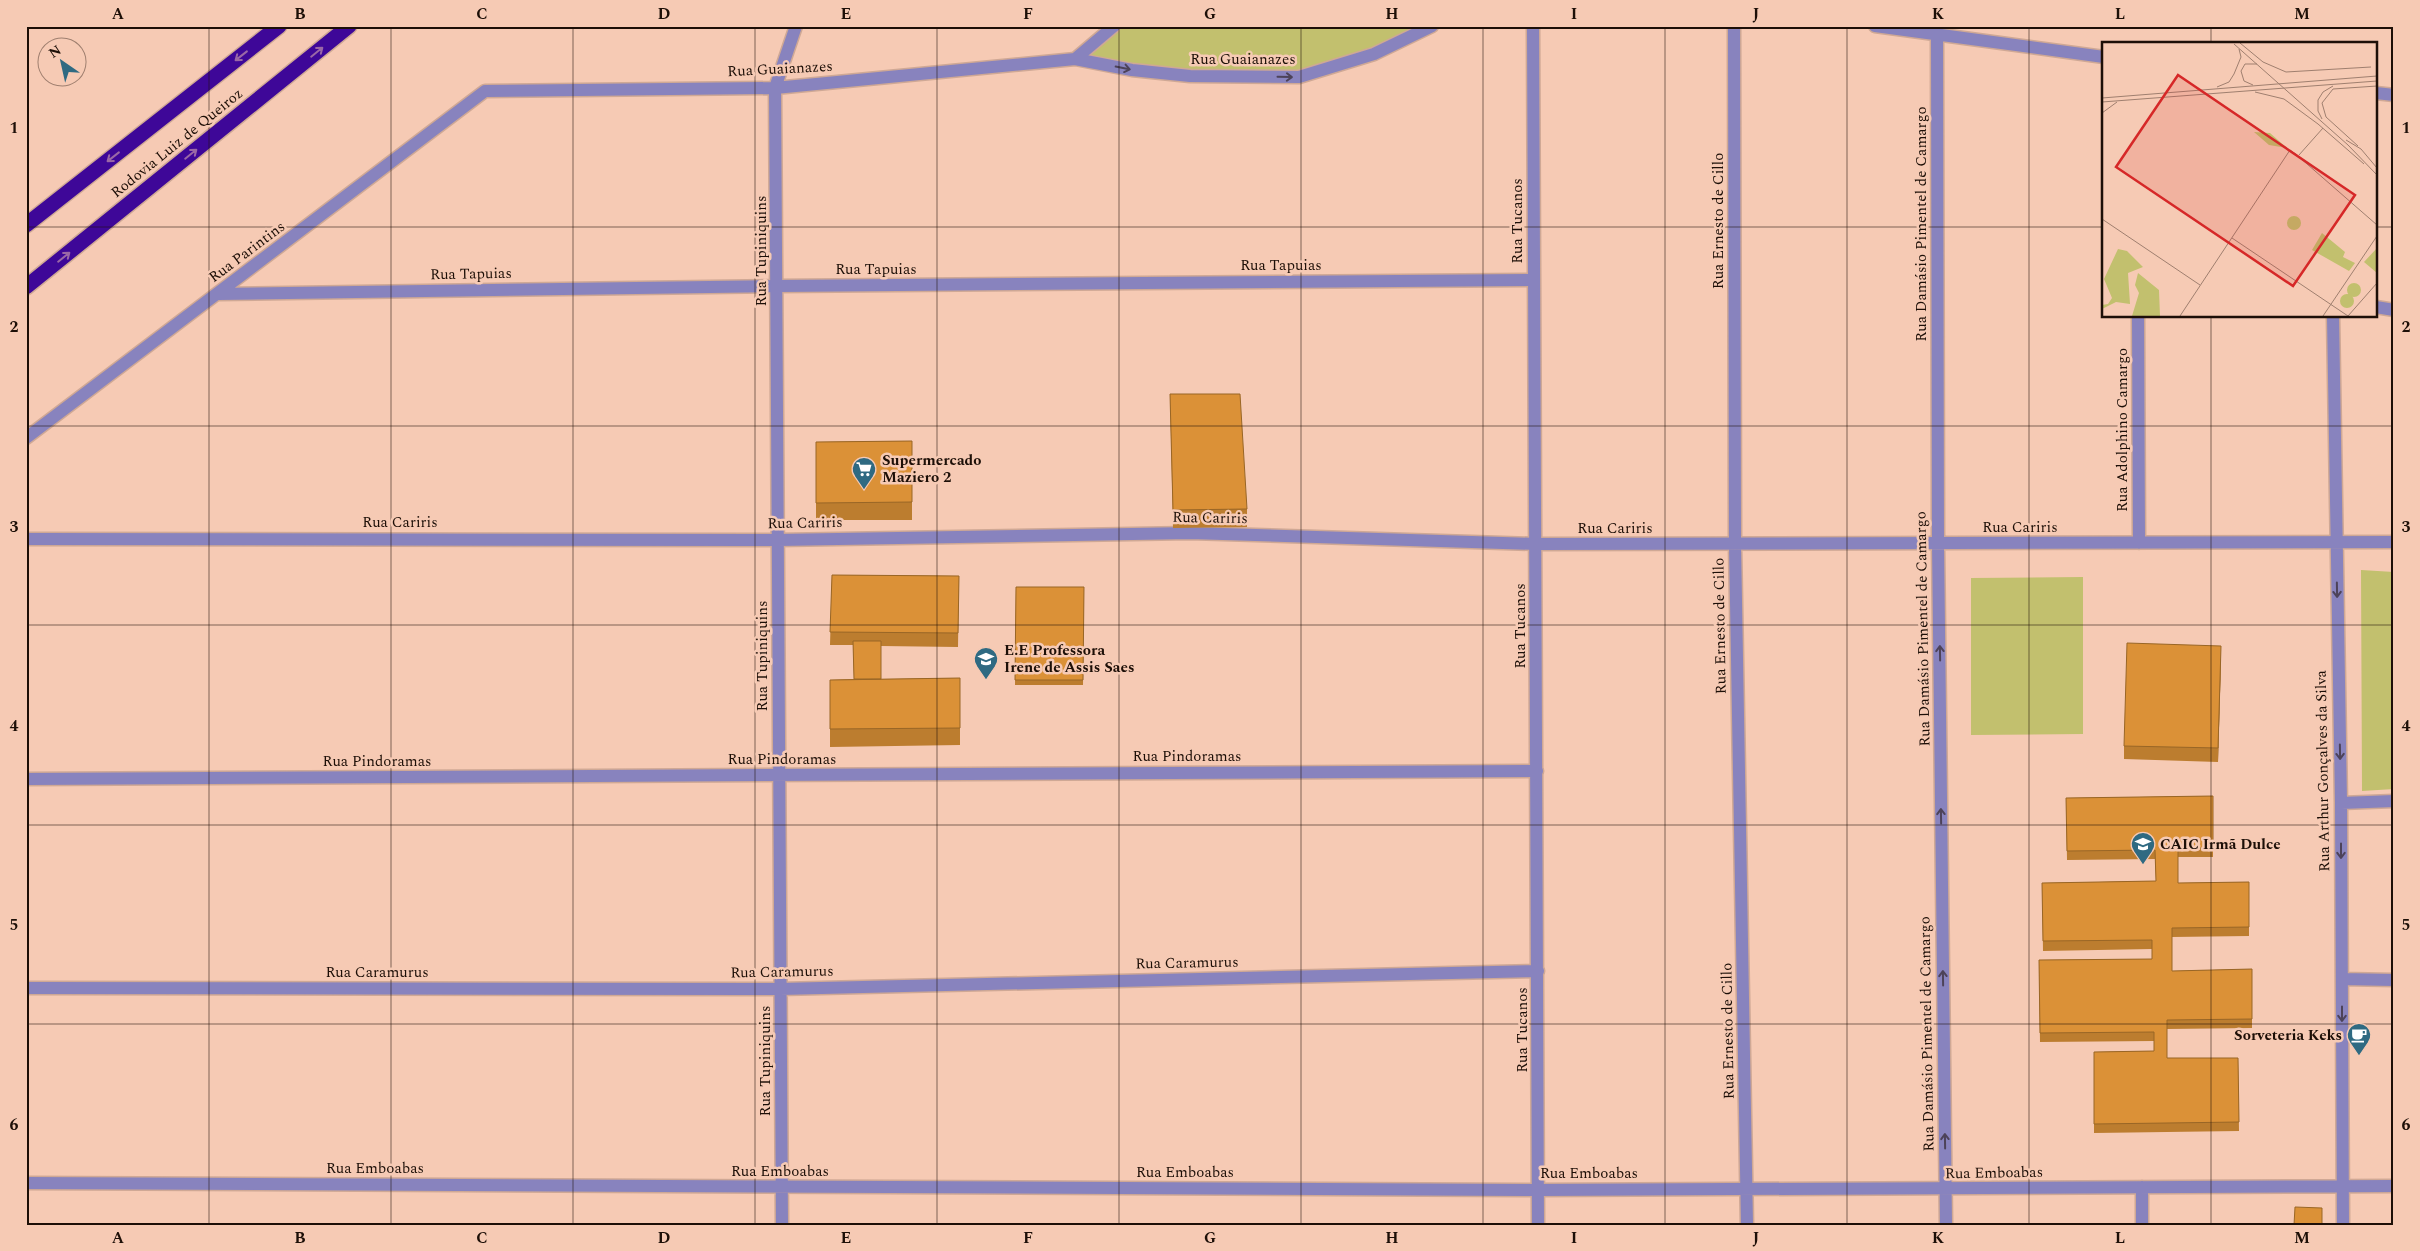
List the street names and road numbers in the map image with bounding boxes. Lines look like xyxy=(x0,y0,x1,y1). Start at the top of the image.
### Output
street label: Rua Guaianazes xyxy=(1190,48,1296,71)
street label: Rua Guaianazes xyxy=(727,55,833,83)
street label: Rodovia Luiz de Queiroz xyxy=(106,82,248,204)
street label: Rua Damásio Pimentel de Camargo xyxy=(1910,106,1933,342)
street label: Rua Ernesto de Cillo xyxy=(1707,153,1730,289)
street label: Rua Tucanos xyxy=(1506,178,1529,264)
street label: Rua Tupiniquins xyxy=(750,195,773,307)
street label: Rua Parintins xyxy=(204,216,290,288)
street label: Rua Tapuias xyxy=(1240,254,1322,277)
street label: Rua Tapuias xyxy=(835,258,917,281)
street label: Rua Tapuias xyxy=(430,262,512,286)
street label: Rua Adolphino Camargo xyxy=(2111,348,2134,512)
street label: Rua Cariris xyxy=(1172,506,1248,530)
street label: Rua Cariris xyxy=(362,511,438,534)
street label: Rua Cariris xyxy=(767,511,843,535)
street label: Rua Damásio Pimentel de Camargo xyxy=(1909,511,1937,747)
street label: Rua Cariris xyxy=(1982,516,2058,539)
street label: Rua Cariris xyxy=(1577,517,1653,540)
street label: Rua Ernesto de Cillo xyxy=(1707,558,1733,694)
street label: Rua Tucanos xyxy=(1509,583,1532,669)
street label: Rua Tupiniquins xyxy=(751,600,774,712)
street label: Rua Arthur Gonçalves da Silva xyxy=(2310,669,2336,872)
street label: Rua Pindoramas xyxy=(1133,745,1241,768)
street label: Rua Pindoramas xyxy=(728,748,836,771)
street label: Rua Pindoramas xyxy=(323,750,431,773)
street label: Rua Damásio Pimentel de Camargo xyxy=(1913,916,1941,1152)
street label: Rua Caramurus xyxy=(1135,951,1239,975)
street label: Rua Caramurus xyxy=(730,960,834,984)
street label: Rua Caramurus xyxy=(325,961,429,984)
street label: Rua Ernesto de Cillo xyxy=(1715,963,1741,1099)
street label: Rua Tucanos xyxy=(1511,987,1534,1073)
street label: Rua Tupiniquins xyxy=(754,1005,777,1117)
street label: Rua Emboabas xyxy=(326,1157,424,1180)
street label: Rua Emboabas xyxy=(731,1160,829,1183)
street label: Rua Emboabas xyxy=(1136,1161,1234,1184)
street label: Rua Emboabas xyxy=(1945,1161,2043,1185)
street label: Rua Emboabas xyxy=(1540,1162,1638,1185)

